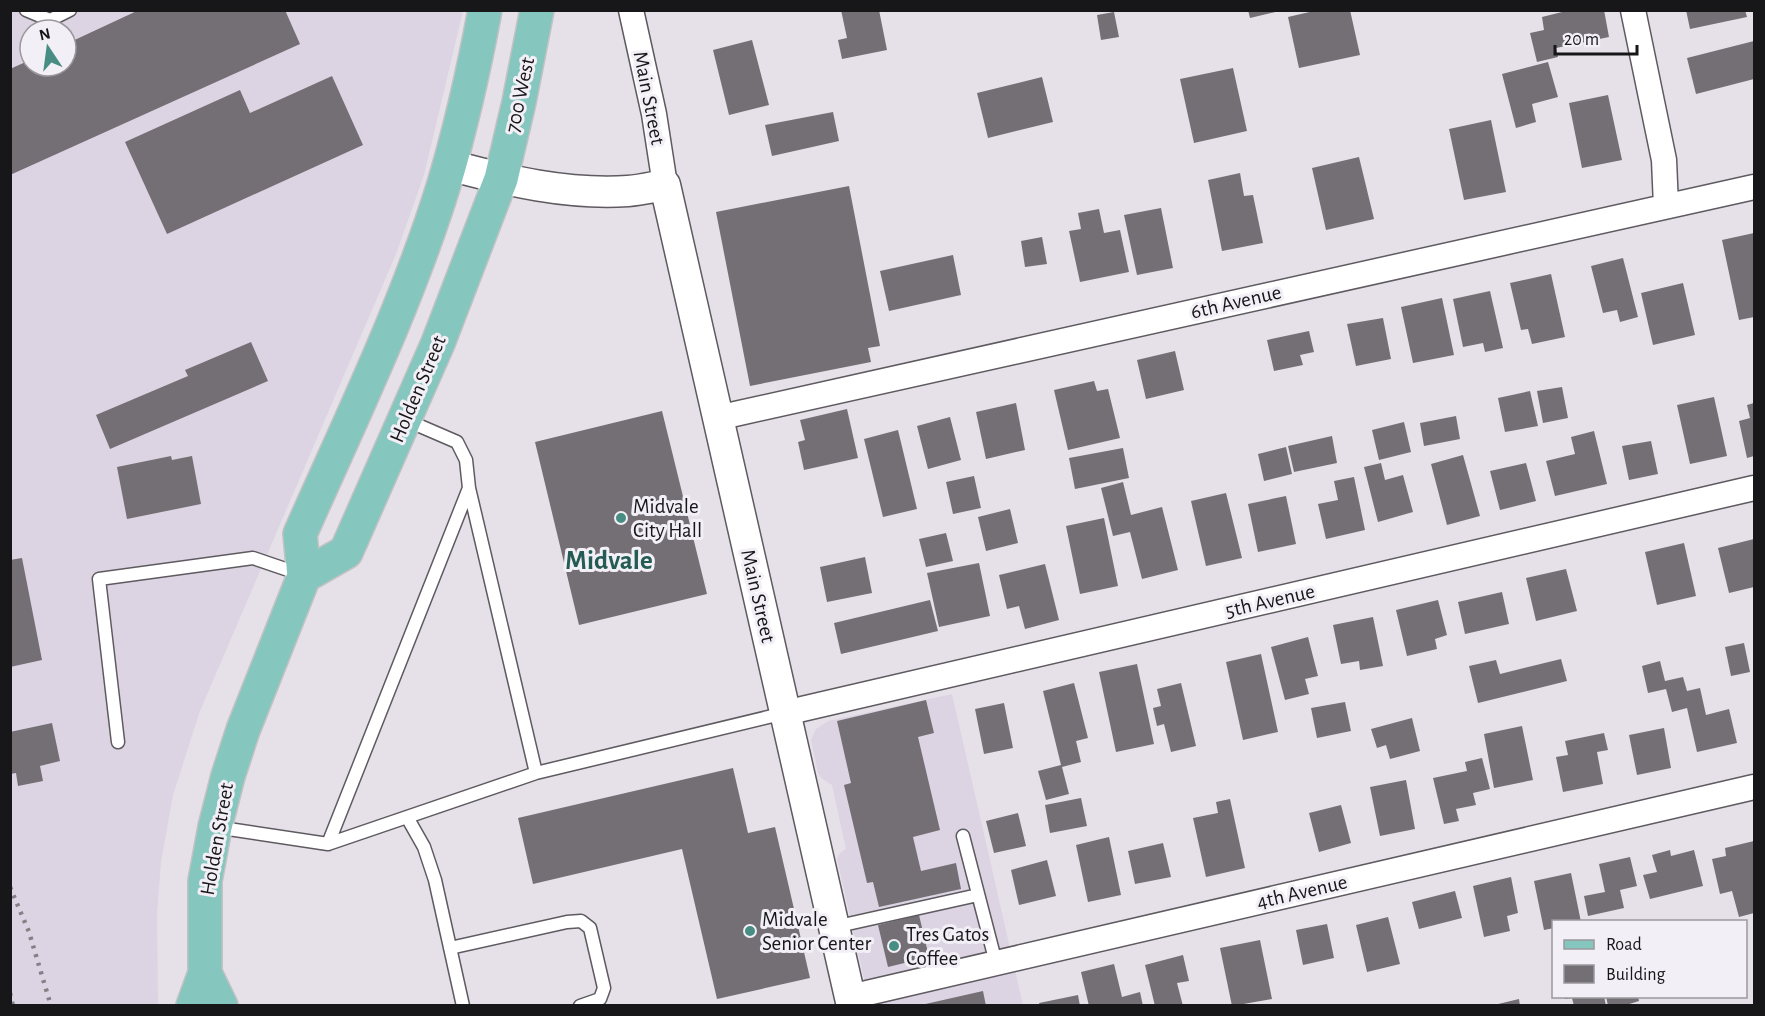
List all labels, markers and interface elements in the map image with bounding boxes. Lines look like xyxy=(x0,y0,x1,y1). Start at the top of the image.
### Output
north arrow xyxy=(18,18,78,78)
scale bar xyxy=(1555,18,1638,56)
text: N xyxy=(38,25,52,43)
text: 20 m xyxy=(1564,31,1599,49)
street label: Main Street xyxy=(630,49,668,147)
street label: 700 West xyxy=(502,55,538,135)
street label: 6th Avenue xyxy=(1189,281,1283,323)
street label: Holden Street xyxy=(386,332,450,445)
place label: Midvale City Hall xyxy=(633,496,702,541)
marker: Midvale City Hall xyxy=(614,511,628,525)
district label: Midvale xyxy=(565,547,653,574)
street label: Main Street xyxy=(737,547,779,645)
street label: 5th Avenue xyxy=(1223,581,1317,621)
street label: Holden Street xyxy=(197,781,237,897)
street label: 4th Avenue xyxy=(1255,871,1349,913)
place label: Midvale Senior Center xyxy=(762,909,872,954)
legend xyxy=(1552,920,1747,998)
marker: Midvale Senior Center xyxy=(743,924,757,938)
place label: Tres Gatos Coffee xyxy=(906,924,989,969)
text: Road xyxy=(1606,936,1642,954)
marker: Tres Gatos Coffee xyxy=(887,939,901,953)
text: Building xyxy=(1606,966,1666,984)

